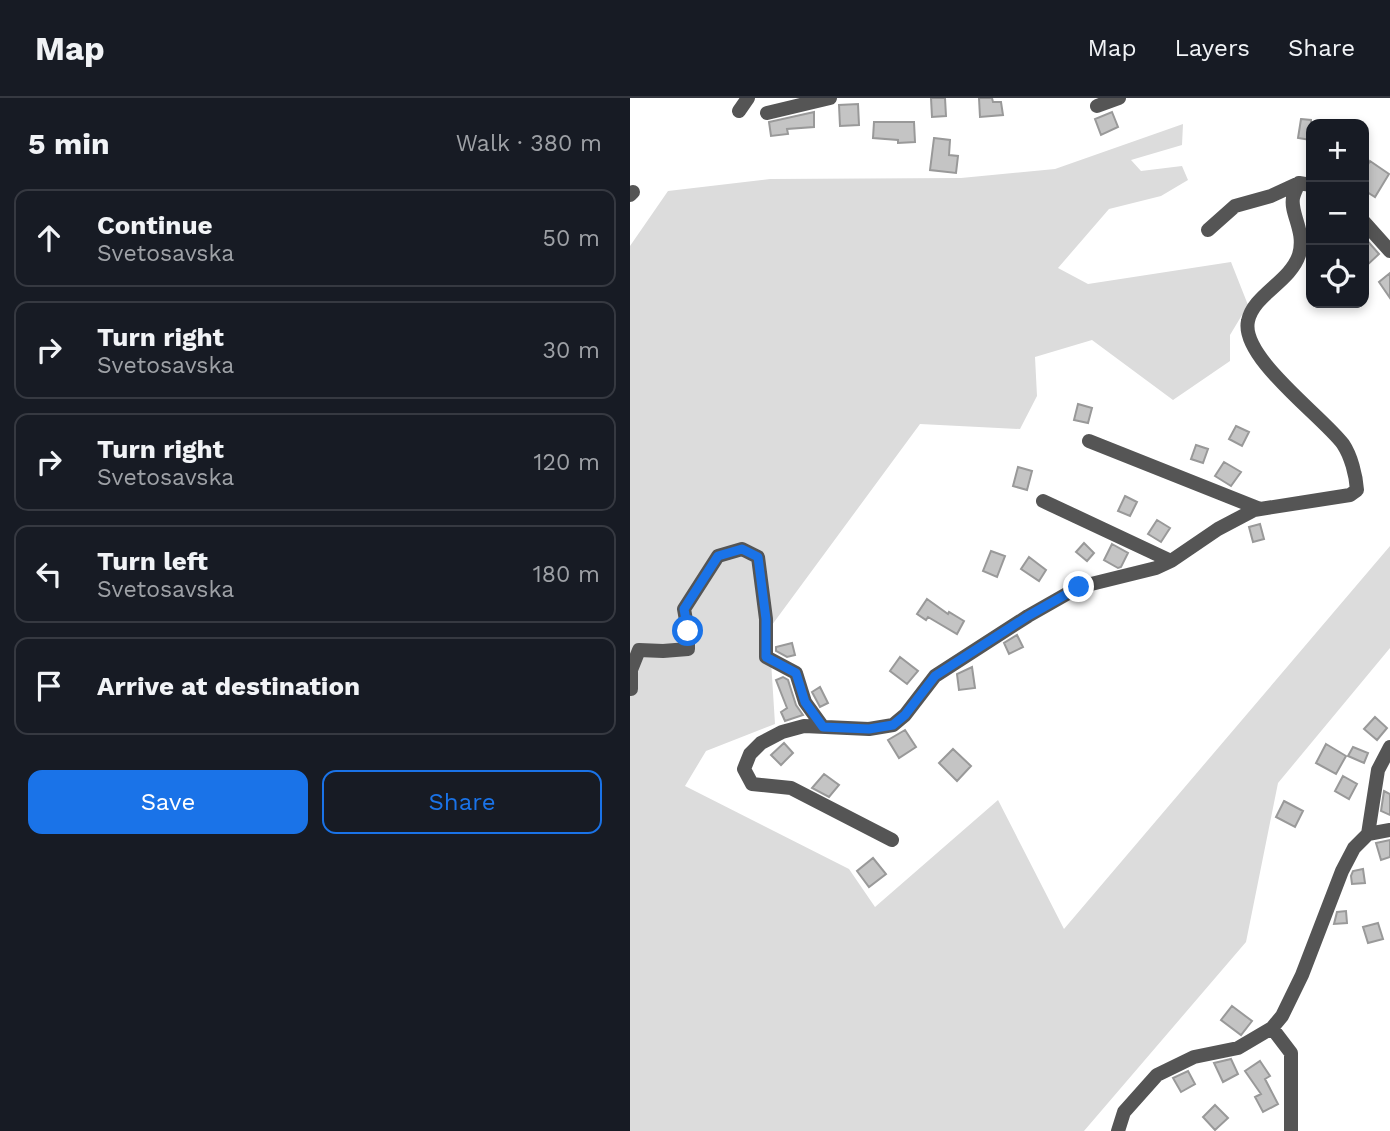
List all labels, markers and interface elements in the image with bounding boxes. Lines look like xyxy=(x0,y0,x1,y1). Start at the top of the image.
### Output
text: Map xyxy=(35,29,105,68)
text: Map xyxy=(1088,34,1136,62)
text: Layers xyxy=(1174,34,1250,62)
text: Share xyxy=(1288,34,1355,62)
map controls xyxy=(1306,119,1369,308)
button: + xyxy=(1306,119,1369,182)
text: 5 min xyxy=(28,126,110,161)
text: Walk · 380 m xyxy=(456,130,602,157)
button: − xyxy=(1306,182,1369,245)
text: Continue xyxy=(97,210,213,240)
icon: ahead xyxy=(30,219,68,257)
text: 50 m xyxy=(543,225,600,252)
text: Svetosavska xyxy=(97,240,234,267)
button: locate xyxy=(1306,245,1369,308)
text: Turn right xyxy=(97,322,224,352)
icon: right xyxy=(30,331,68,369)
text: 30 m xyxy=(543,337,600,364)
text: Svetosavska xyxy=(97,352,234,379)
text: Turn right xyxy=(97,434,224,464)
icon: right xyxy=(30,443,68,481)
text: 120 m xyxy=(534,449,600,476)
text: Svetosavska xyxy=(97,464,234,491)
text: Turn left xyxy=(97,546,208,576)
icon: left xyxy=(30,555,68,593)
text: 180 m xyxy=(533,561,600,588)
route end xyxy=(1063,571,1094,602)
text: Svetosavska xyxy=(97,576,234,603)
route start xyxy=(672,615,703,646)
icon: arrive xyxy=(30,667,68,705)
text: Arrive at destination xyxy=(97,671,360,701)
button: Save xyxy=(28,770,308,834)
button: Share xyxy=(322,770,602,834)

